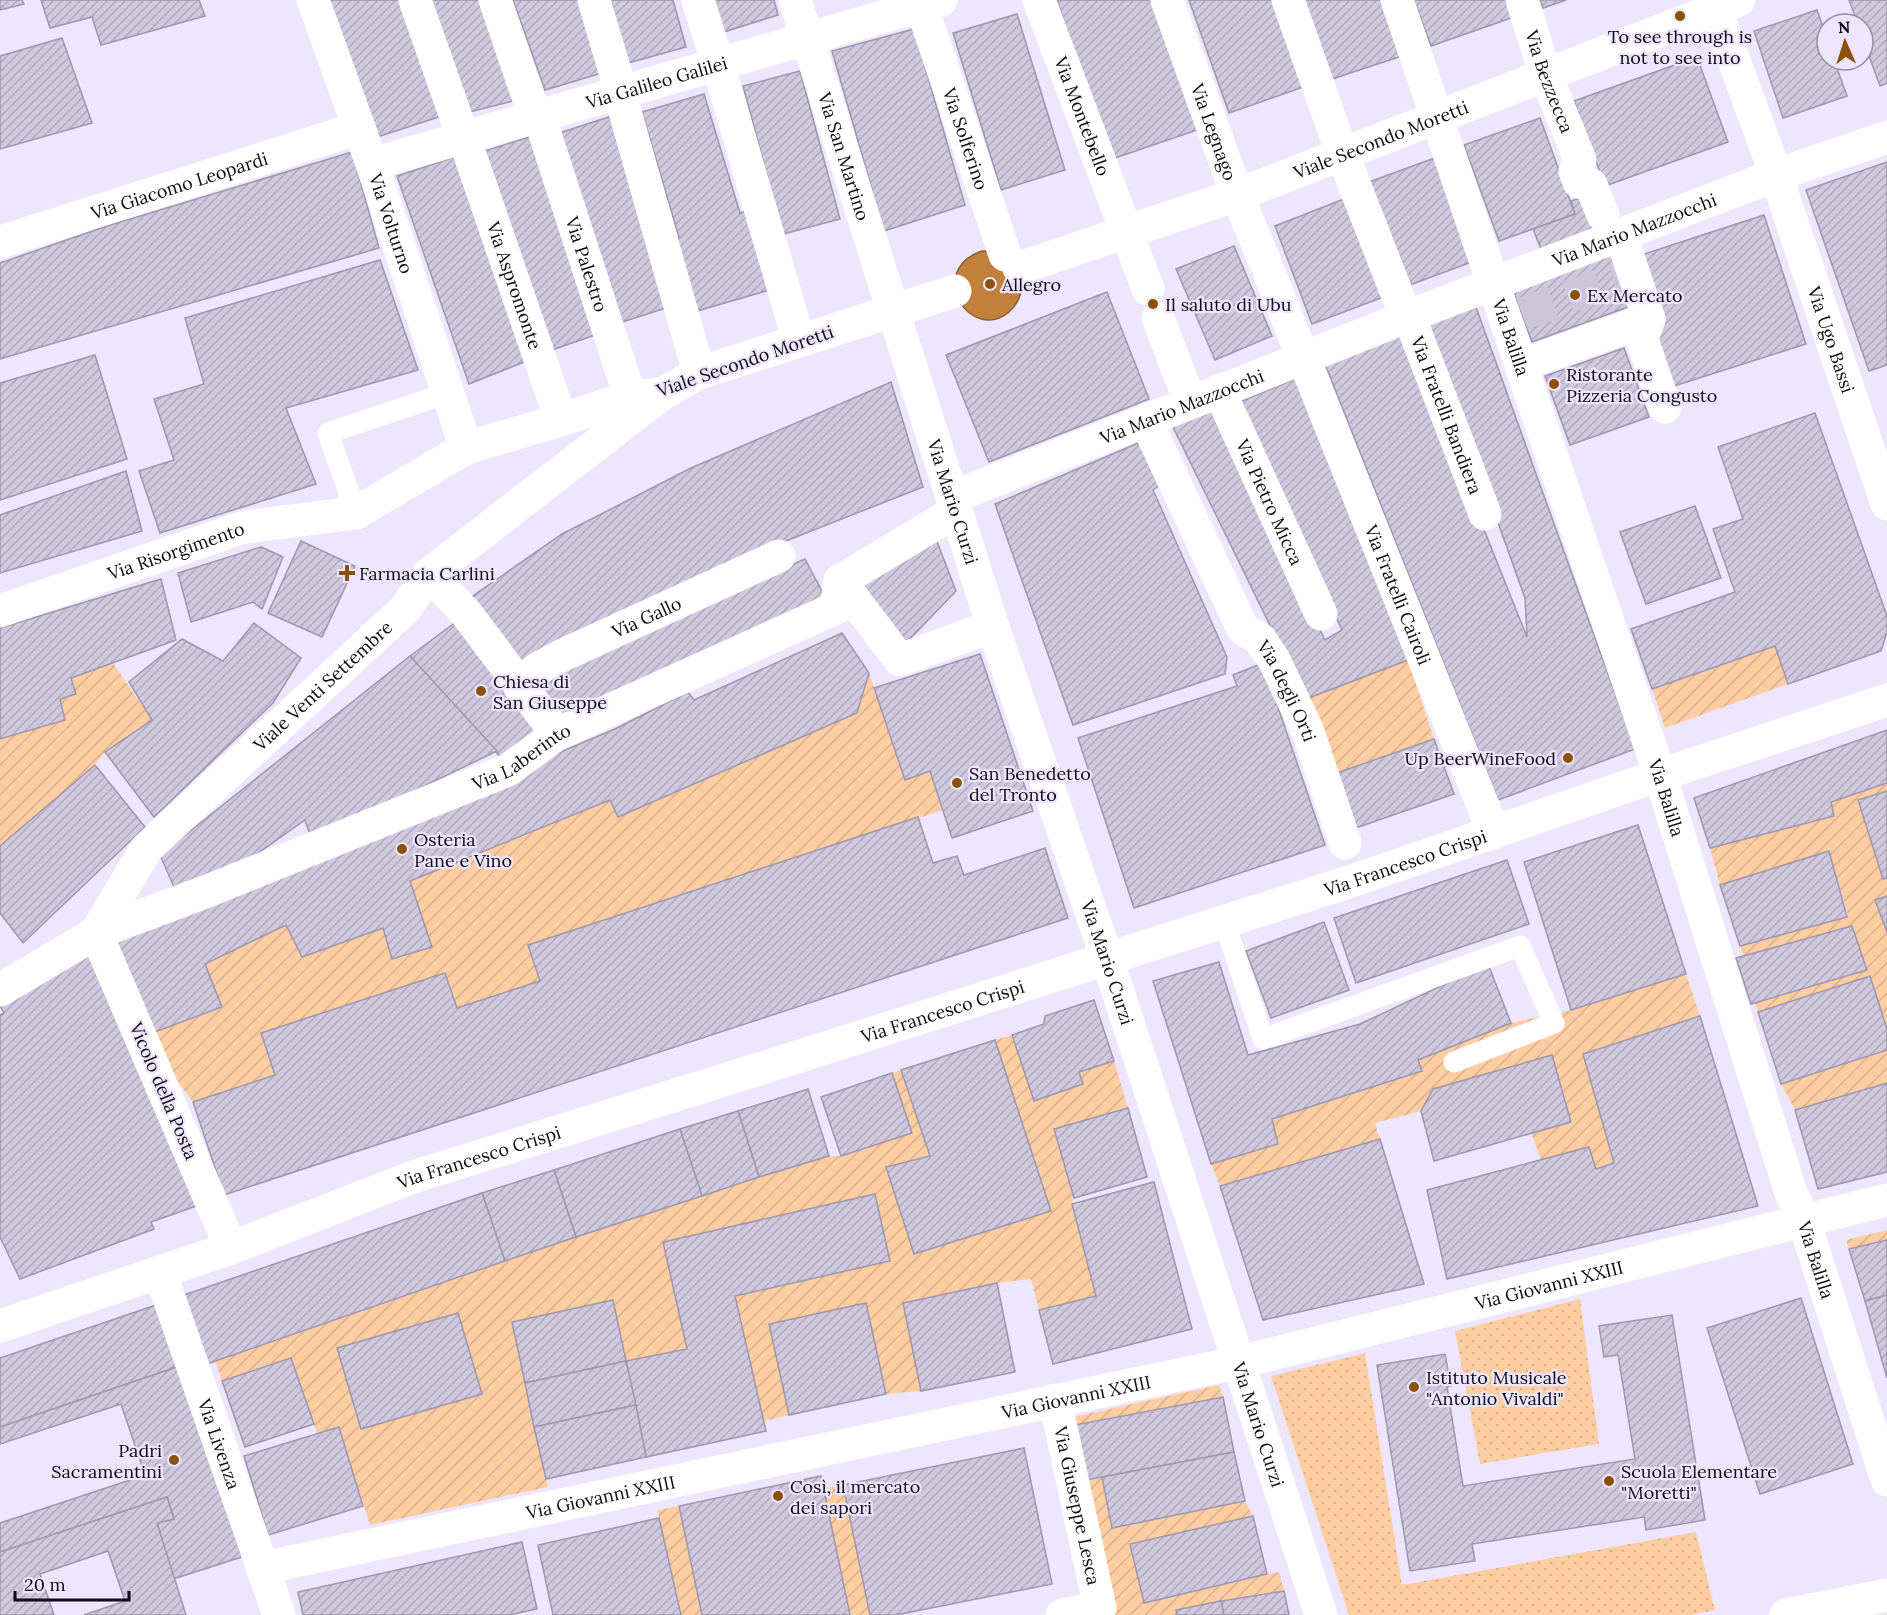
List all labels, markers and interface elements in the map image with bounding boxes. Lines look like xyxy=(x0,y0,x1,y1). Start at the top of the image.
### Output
marker: To see through is not to see into xyxy=(1673,9,1687,23)
north arrow xyxy=(1815,12,1875,72)
text: N xyxy=(1838,17,1851,37)
place label: To see through is not to see into xyxy=(1608,25,1752,69)
street label: Via Bezzecca xyxy=(1520,26,1579,136)
street label: Via Galileo Galilei xyxy=(582,51,730,114)
street label: Via Montebello xyxy=(1049,52,1116,179)
street label: Via Legnago xyxy=(1186,79,1242,183)
street label: Via Solferino xyxy=(938,84,994,193)
street label: Via San Martino xyxy=(813,89,875,223)
street label: Viale Secondo Moretti xyxy=(1289,95,1471,184)
street label: Via Giacomo Leopardi xyxy=(87,146,270,224)
street label: Via Volturno xyxy=(364,170,419,277)
street label: Via Mario Mazzocchi xyxy=(1548,187,1720,272)
street label: Via Palestro xyxy=(561,213,613,315)
street label: Via Aspromonte xyxy=(482,218,547,352)
place label: Allegro xyxy=(1001,273,1061,296)
marker: Allegro xyxy=(983,277,997,291)
street label: Via Ugo Bassi xyxy=(1803,282,1860,396)
place label: Ex Mercato xyxy=(1587,284,1683,307)
marker: Ex Mercato xyxy=(1568,288,1582,302)
place label: Il saluto di Ubu xyxy=(1165,293,1292,316)
street label: Via Balilla xyxy=(1487,295,1535,379)
marker: Il saluto di Ubu xyxy=(1146,297,1160,311)
street label: Viale Secondo Moretti xyxy=(653,320,836,402)
street label: Via Fratelli Bandiera xyxy=(1406,332,1488,497)
street label: Via Mario Mazzocchi xyxy=(1096,363,1267,449)
place label: Ristorante Pizzeria Congusto xyxy=(1566,363,1717,407)
marker: Ristorante Pizzeria Congusto xyxy=(1547,377,1561,391)
street label: Via Pietro Micca xyxy=(1231,434,1309,569)
street label: Via Mario Curzi xyxy=(923,435,984,567)
street label: Via Risorgimento xyxy=(104,516,247,585)
street label: Via Fratelli Cairoli xyxy=(1360,520,1437,668)
place label: Farmacia Carlini xyxy=(359,562,495,585)
marker: Farmacia Carlini xyxy=(340,566,354,580)
street label: Via Gallo xyxy=(607,591,685,643)
street label: Viale Venti Settembre xyxy=(247,615,397,756)
street label: Via degli Orti xyxy=(1252,635,1322,744)
place label: Chiesa di San Giuseppe xyxy=(493,670,607,714)
marker: Chiesa di San Giuseppe xyxy=(474,684,488,698)
street label: Via Laberinto xyxy=(468,718,574,795)
place label: Up BeerWineFood xyxy=(1405,747,1556,770)
marker: Up BeerWineFood xyxy=(1561,751,1575,765)
street label: Via Balilla xyxy=(1643,755,1690,839)
place label: San Benedetto del Tronto xyxy=(969,762,1091,806)
marker: San Benedetto del Tronto xyxy=(950,776,964,790)
street label: Via Francesco Crispi xyxy=(1320,824,1489,901)
place label: Osteria Pane e Vino xyxy=(414,828,512,872)
marker: Osteria Pane e Vino xyxy=(395,842,409,856)
street label: Via Mario Curzi xyxy=(1076,896,1139,1028)
street label: Via Francesco Crispi xyxy=(857,974,1027,1048)
street label: Vicolo della Posta xyxy=(124,1018,203,1163)
street label: Via Francesco Crispi xyxy=(393,1120,563,1194)
street label: Via Balilla xyxy=(1793,1217,1840,1301)
street label: Via Giovanni XXIII xyxy=(1472,1255,1625,1314)
street label: Via Mario Curzi xyxy=(1228,1358,1290,1490)
place label: Istituto Musicale "Antonio Vivaldi" xyxy=(1426,1366,1567,1410)
street label: Via Giovanni XXIII xyxy=(999,1370,1153,1424)
marker: Istituto Musicale "Antonio Vivaldi" xyxy=(1407,1380,1421,1394)
street label: Via Livenza xyxy=(193,1395,246,1492)
street label: Via Giuseppe Lesca xyxy=(1049,1423,1106,1587)
place label: Padri Sacramentini xyxy=(51,1439,162,1483)
marker: Padri Sacramentini xyxy=(167,1453,181,1467)
place label: Scuola Elementare "Moretti" xyxy=(1621,1460,1777,1504)
street label: Via Giovanni XXIII xyxy=(523,1470,677,1524)
marker: Scuola Elementare "Moretti" xyxy=(1602,1474,1616,1488)
place label: Così, il mercato dei sapori xyxy=(790,1475,920,1519)
marker: Così, il mercato dei sapori xyxy=(771,1489,785,1503)
scale bar xyxy=(15,1564,129,1602)
text: 20 m xyxy=(24,1573,66,1596)

